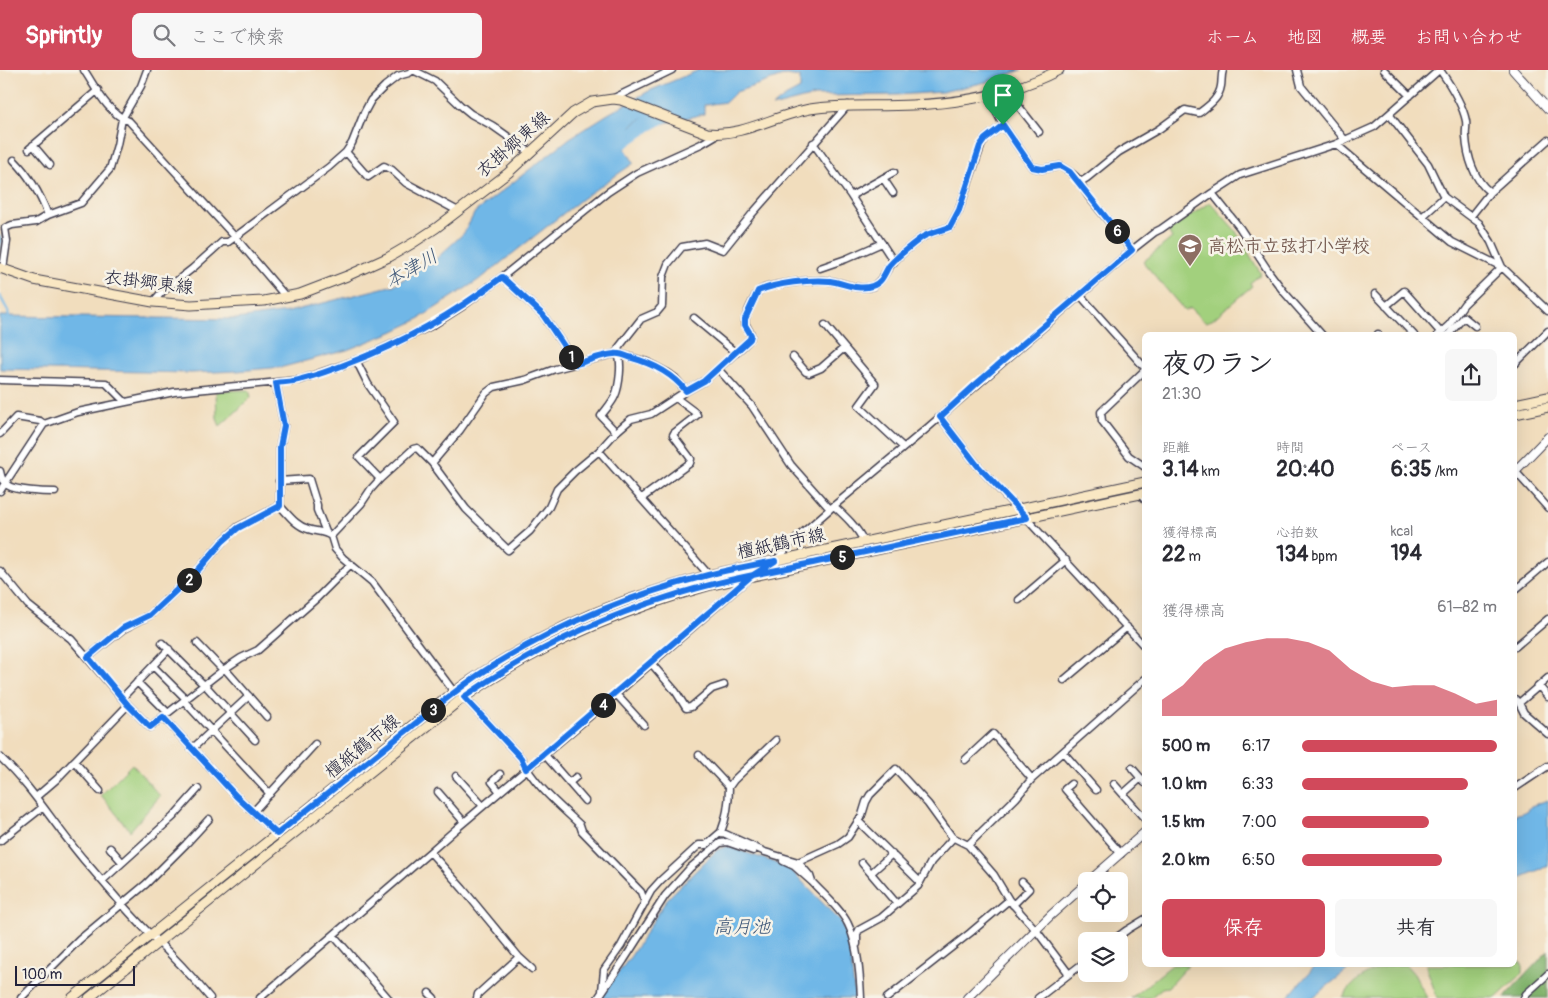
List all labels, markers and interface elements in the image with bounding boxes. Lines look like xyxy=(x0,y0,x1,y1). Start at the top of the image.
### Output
search box xyxy=(132,13,482,58)
text: Sprintly xyxy=(25,21,102,50)
icon: search xyxy=(150,21,178,49)
text: ここで検索 xyxy=(190,25,285,49)
text: ホーム xyxy=(1206,26,1259,49)
text: 地図 xyxy=(1287,26,1323,49)
text: 概要 xyxy=(1351,26,1387,49)
text: お問い合わせ xyxy=(1415,26,1523,49)
pin xyxy=(982,74,1024,125)
icon: arrive xyxy=(989,81,1017,109)
street label: 衣掛郷東線 xyxy=(472,106,555,183)
pin: 6 xyxy=(1104,218,1130,244)
text: 6 xyxy=(1113,223,1122,240)
school or university icon: 高松市立弦打小学校 xyxy=(1177,233,1203,267)
place label: 高松市立弦打小学校 xyxy=(1208,235,1370,258)
water label: 本津川 xyxy=(381,244,442,294)
street label: 衣掛郷東線 xyxy=(103,266,195,299)
pin: 1 xyxy=(558,344,584,370)
text: 夜のラン xyxy=(1162,347,1274,382)
text: 1 xyxy=(569,349,574,366)
button: share xyxy=(1445,349,1497,401)
text: 21:30 xyxy=(1162,384,1201,404)
text: 距離 xyxy=(1162,439,1190,456)
text: 時間 xyxy=(1276,439,1304,456)
text: ペース xyxy=(1391,439,1432,456)
text: 3.14 xyxy=(1162,456,1199,483)
text: 20:40 xyxy=(1276,456,1335,483)
text: 6:35 xyxy=(1391,456,1432,483)
text: km xyxy=(1199,463,1220,480)
text: /km xyxy=(1432,463,1458,480)
street label: 檀紙鶴市線 xyxy=(735,523,828,564)
text: kcal xyxy=(1391,523,1413,540)
text: 獲得標高 xyxy=(1162,524,1218,541)
text: 心拍数 xyxy=(1276,524,1318,541)
text: 194 xyxy=(1391,540,1422,567)
text: 22 xyxy=(1162,541,1185,568)
text: 134 xyxy=(1276,541,1308,568)
pin: 5 xyxy=(830,544,854,570)
text: m xyxy=(1185,548,1201,565)
text: bpm xyxy=(1308,548,1337,565)
text: 5 xyxy=(839,549,846,566)
pin: 2 xyxy=(176,568,202,592)
text: 2 xyxy=(186,572,193,589)
text: 61–82 m xyxy=(1437,597,1497,617)
text: 獲得標高 xyxy=(1162,601,1226,621)
pin: 4 xyxy=(590,692,616,718)
text: 4 xyxy=(599,697,608,714)
pin: 3 xyxy=(420,698,446,722)
text: 3 xyxy=(430,702,437,719)
street label: 檀紙鶴市線 xyxy=(320,709,405,784)
text: 500 m xyxy=(1162,736,1210,756)
text: 6:17 xyxy=(1242,736,1270,756)
text: 1.0 km xyxy=(1162,774,1207,794)
text: 6:33 xyxy=(1242,774,1273,794)
text: 1.5 km xyxy=(1162,812,1205,832)
text: 7:00 xyxy=(1242,812,1277,832)
text: 2.0 km xyxy=(1162,850,1210,870)
text: 6:50 xyxy=(1242,850,1275,870)
map controls xyxy=(1078,872,1128,982)
button: locate xyxy=(1078,872,1128,922)
button: 保存 xyxy=(1162,899,1325,957)
button: 共有 xyxy=(1335,899,1497,957)
water label: 高月池 xyxy=(713,915,771,939)
button: layers xyxy=(1078,932,1128,982)
scale bar xyxy=(15,963,135,986)
text: 100 m xyxy=(22,966,62,983)

